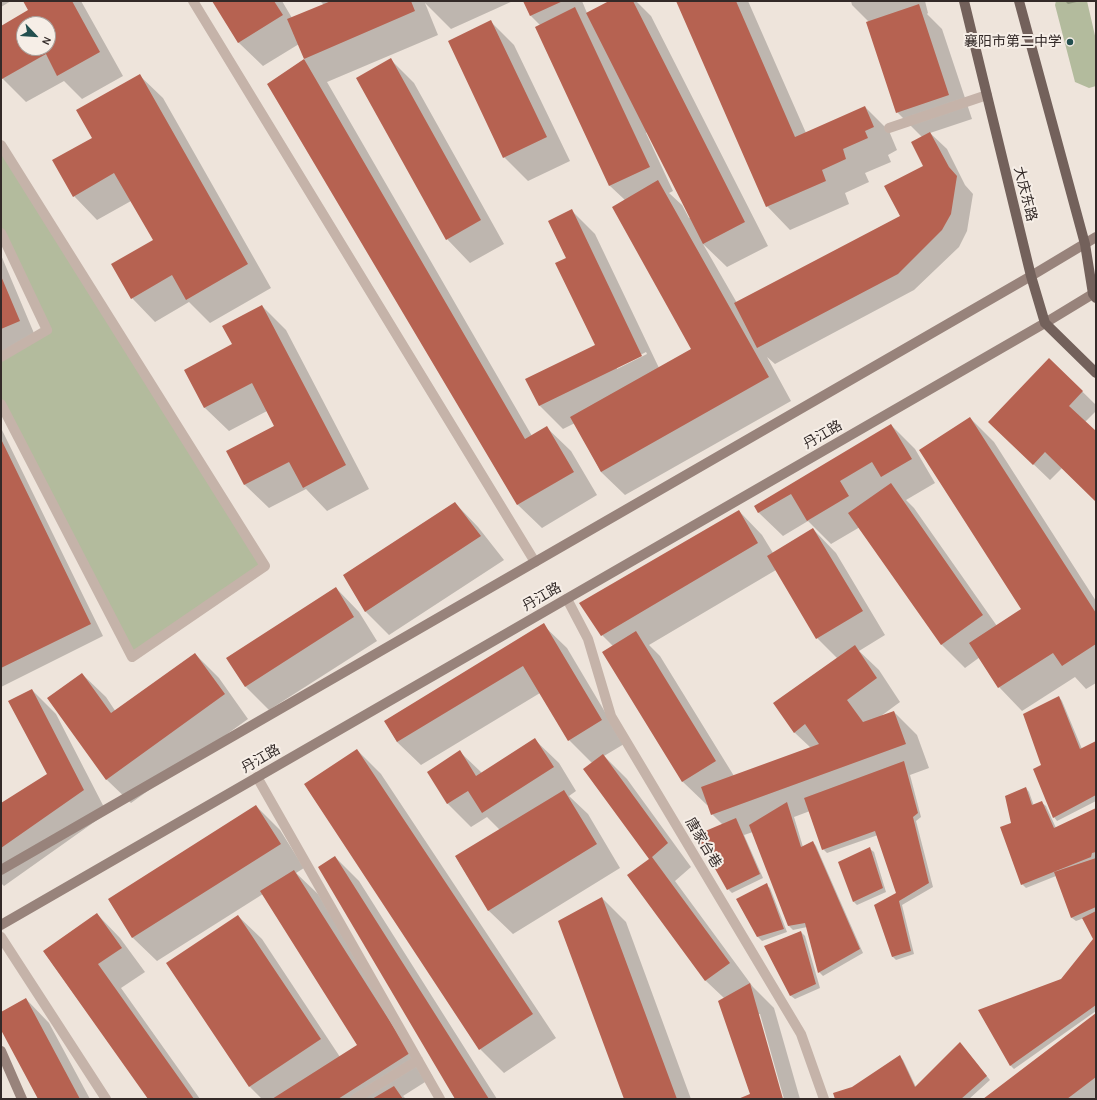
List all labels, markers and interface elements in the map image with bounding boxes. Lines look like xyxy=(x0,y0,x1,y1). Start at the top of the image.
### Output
north arrow xyxy=(16,16,56,56)
place label: 襄阳市第二中学 xyxy=(964,34,1062,50)
text: N xyxy=(39,35,54,47)
marker: 襄阳市第二中学 xyxy=(1065,37,1075,47)
street label: 大庆东路 xyxy=(1010,165,1040,223)
street label: 丹江路 xyxy=(801,417,845,453)
street label: 丹江路 xyxy=(520,579,564,615)
street label: 丹江路 xyxy=(239,741,283,777)
street label: 唐家台巷 xyxy=(681,815,725,871)

